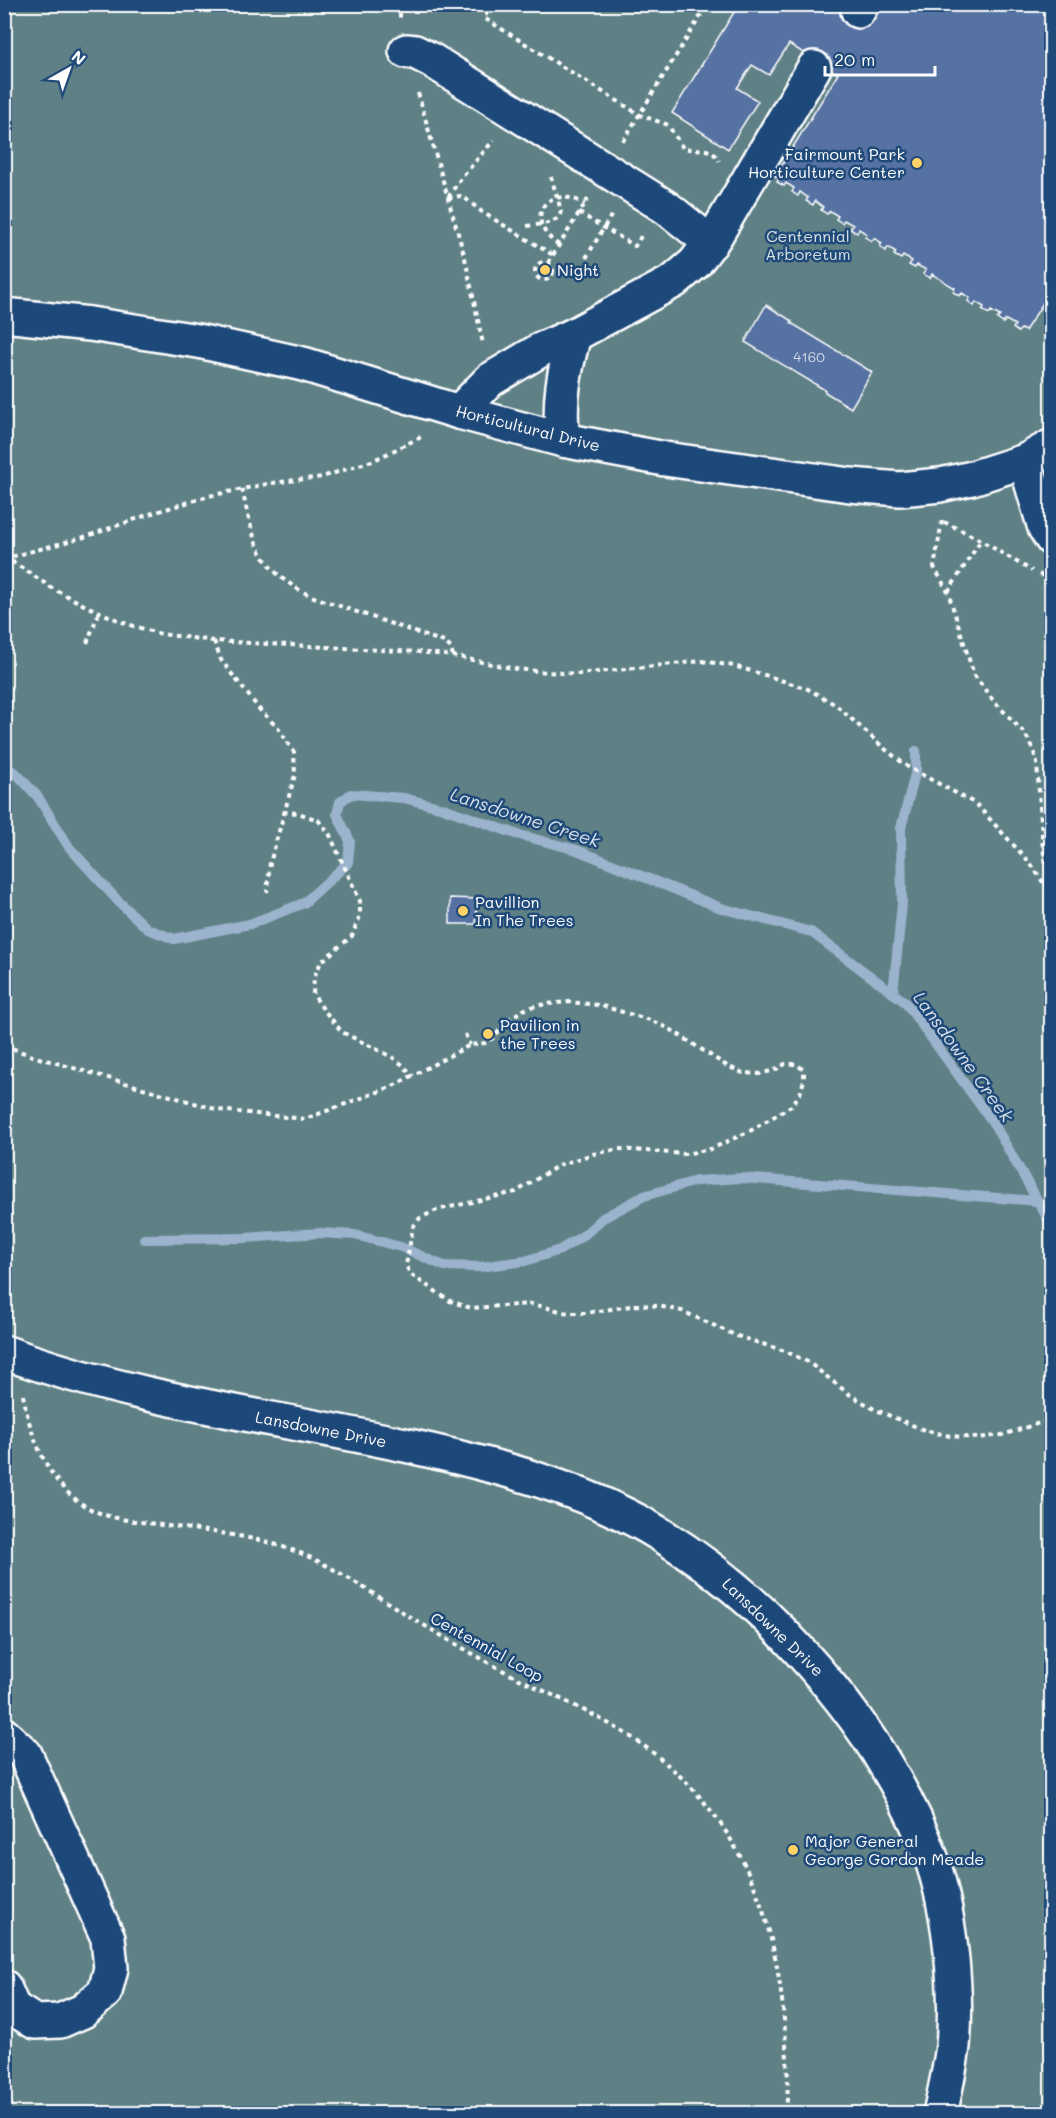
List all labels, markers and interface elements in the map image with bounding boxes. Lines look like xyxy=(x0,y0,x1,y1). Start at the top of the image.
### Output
north arrow xyxy=(39,39,99,99)
scale bar xyxy=(825,39,934,77)
text: N xyxy=(68,45,90,69)
text: 20 m xyxy=(834,47,875,71)
place label: Fairmount Park Horticulture Center xyxy=(748,143,905,182)
marker: Fairmount Park Horticulture Center xyxy=(910,156,924,170)
park label: Centennial Arboretum xyxy=(765,225,851,264)
place label: Night xyxy=(557,259,599,280)
marker: Night xyxy=(538,263,552,277)
house number: 4160 xyxy=(793,347,825,366)
street label: Horticultural Drive xyxy=(454,399,603,456)
water label: Lansdowne Creek xyxy=(447,782,604,853)
place label: Pavillion In The Trees xyxy=(475,891,573,930)
marker: Pavillion In The Trees xyxy=(456,904,470,918)
water label: Lansdowne Creek xyxy=(908,986,1020,1127)
place label: Pavilion in the Trees xyxy=(500,1014,579,1053)
marker: Pavilion in the Trees xyxy=(481,1027,495,1041)
street label: Lansdowne Drive xyxy=(254,1405,388,1452)
street label: Lansdowne Drive xyxy=(718,1573,829,1680)
street label: Centennial Loop xyxy=(427,1607,548,1686)
place label: Major General George Gordon Meade xyxy=(805,1830,984,1869)
marker: Major General George Gordon Meade xyxy=(786,1843,800,1857)

